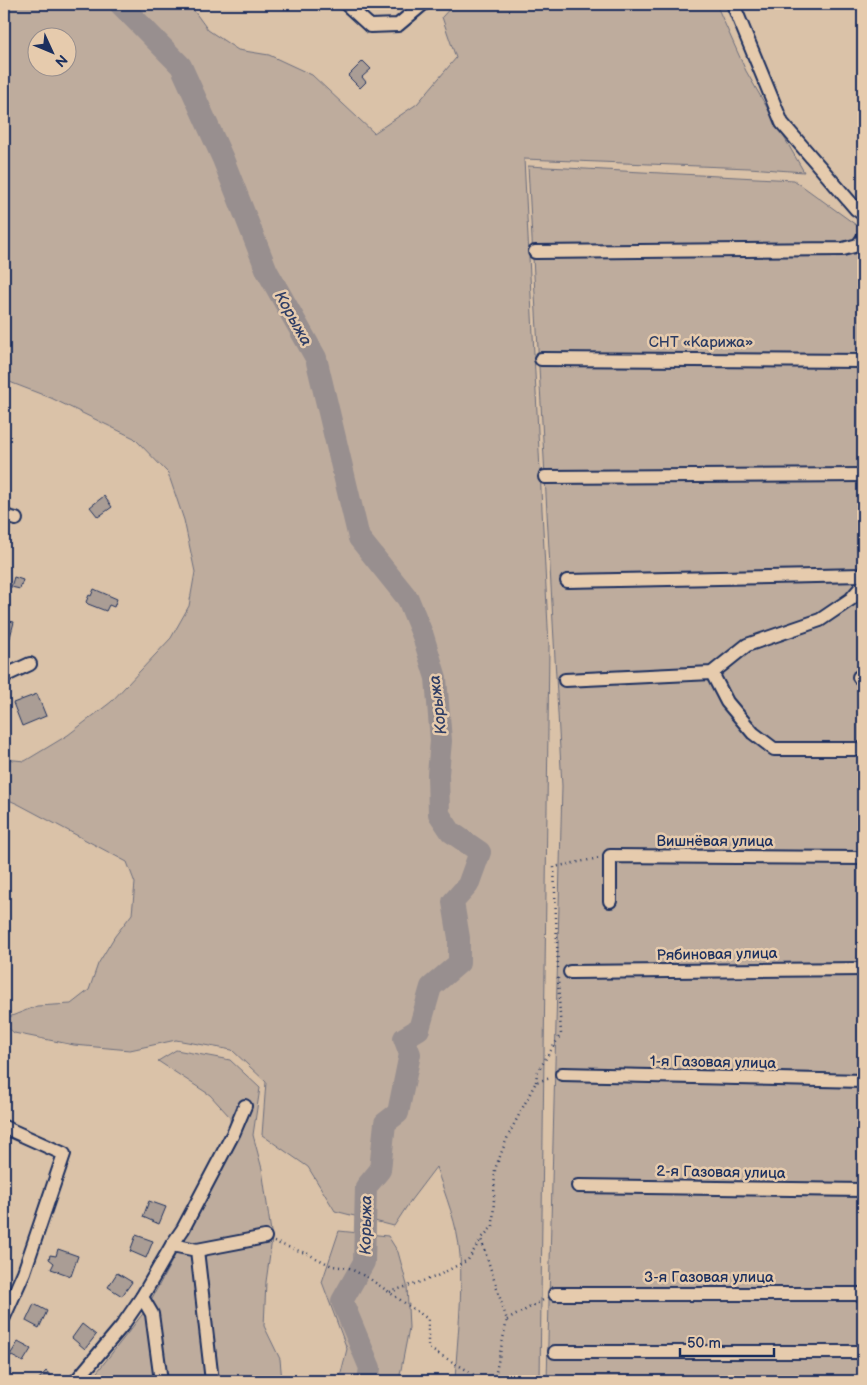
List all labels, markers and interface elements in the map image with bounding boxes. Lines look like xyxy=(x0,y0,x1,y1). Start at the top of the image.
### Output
north arrow xyxy=(28,28,78,78)
text: N xyxy=(51,51,71,70)
water label: Корыжа xyxy=(270,288,315,349)
park label: СНТ «Карижа» xyxy=(649,333,753,352)
water label: Корыжа xyxy=(425,674,452,736)
street label: Вишнёвая улица xyxy=(657,832,774,851)
street label: Рябиновая улица xyxy=(656,944,778,965)
street label: 1-я Газовая улица xyxy=(650,1052,777,1073)
street label: 2-я Газовая улица xyxy=(656,1162,786,1183)
water label: Корыжа xyxy=(356,1195,377,1255)
street label: 3-я Газовая улица xyxy=(644,1268,774,1287)
scale bar xyxy=(680,1325,773,1357)
text: 50 m xyxy=(687,1334,721,1353)

